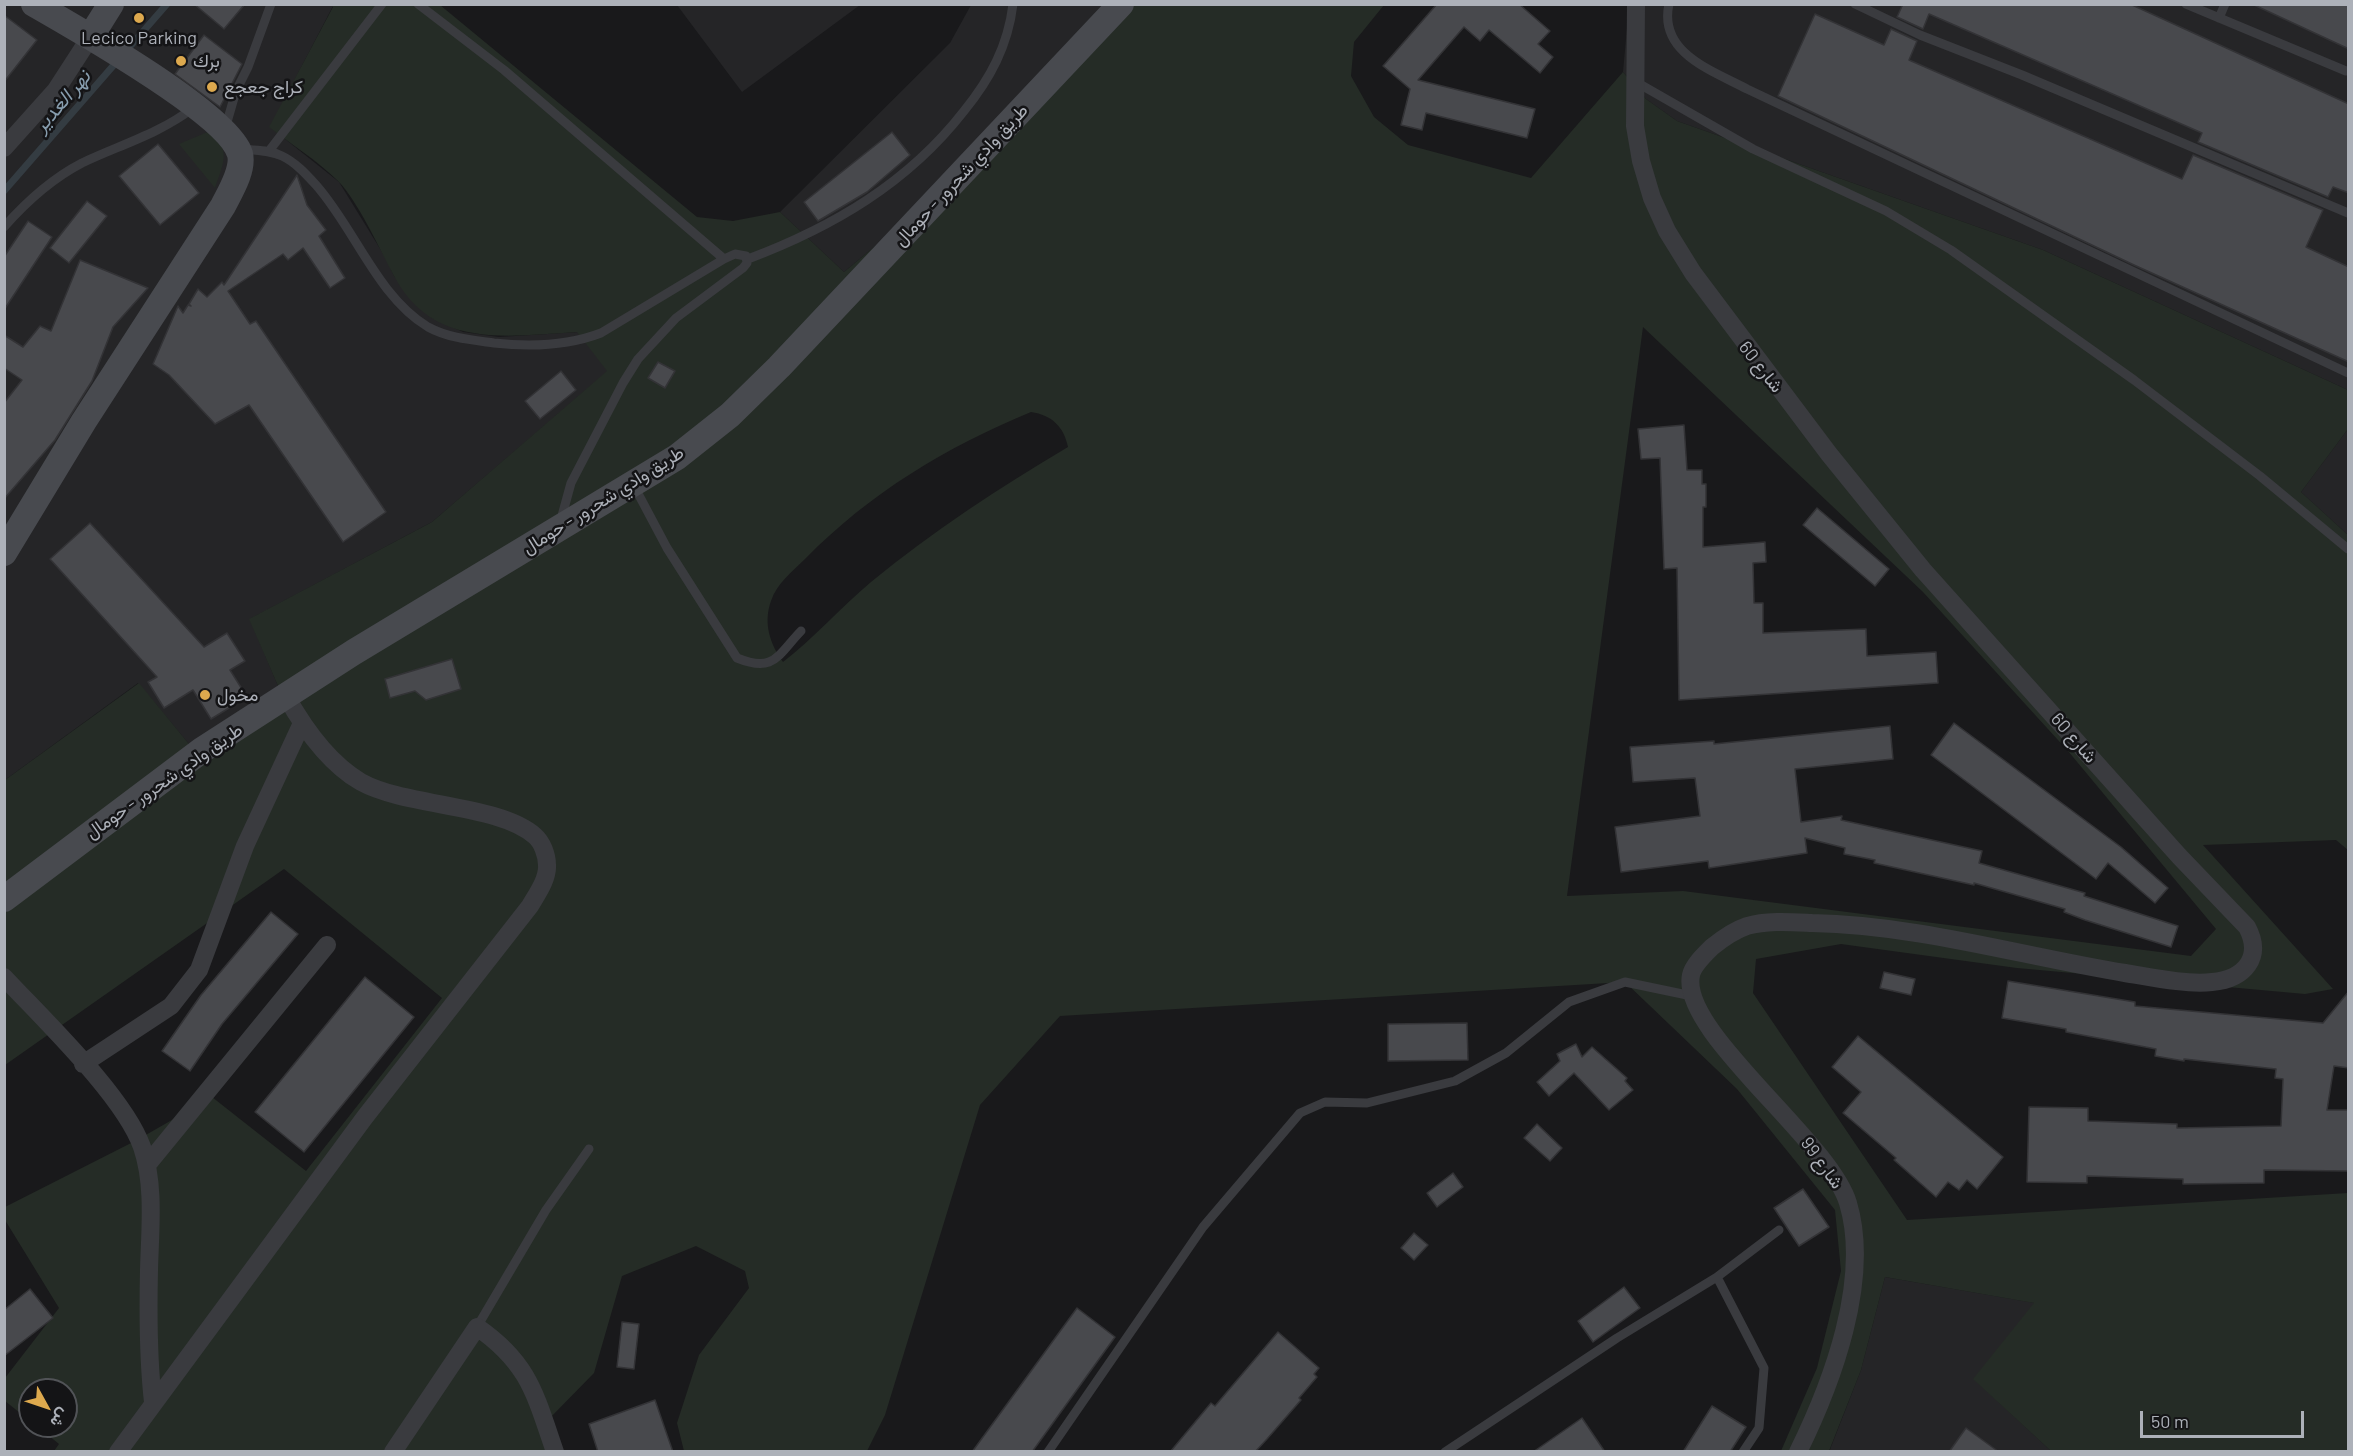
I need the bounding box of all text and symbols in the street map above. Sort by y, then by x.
marker: Lecico Parking [132,11,146,25]
place label: Lecico Parking [81,27,197,49]
place label: برك [193,50,220,72]
marker: برك [174,54,188,68]
water label: نهر الغدير [29,65,95,137]
place label: كراج جعجع [224,76,303,98]
marker: كراج جعجع [205,80,219,94]
street label: طريق وادي شحرور - حومال [890,99,1032,251]
street label: شارع 60 [1734,337,1788,397]
street label: طريق وادي شحرور - حومال [518,441,688,559]
place label: مخول [217,684,258,706]
marker: مخول [198,688,212,702]
street label: شارع 60 [2046,709,2102,767]
street label: طريق وادي شحرور - حومال [81,719,247,843]
street label: شارع 99 [1796,1133,1848,1193]
north arrow [18,1378,78,1438]
scale bar [2143,1399,2306,1437]
text: ش [47,1405,74,1432]
text: 50 m [2151,1410,2189,1432]

